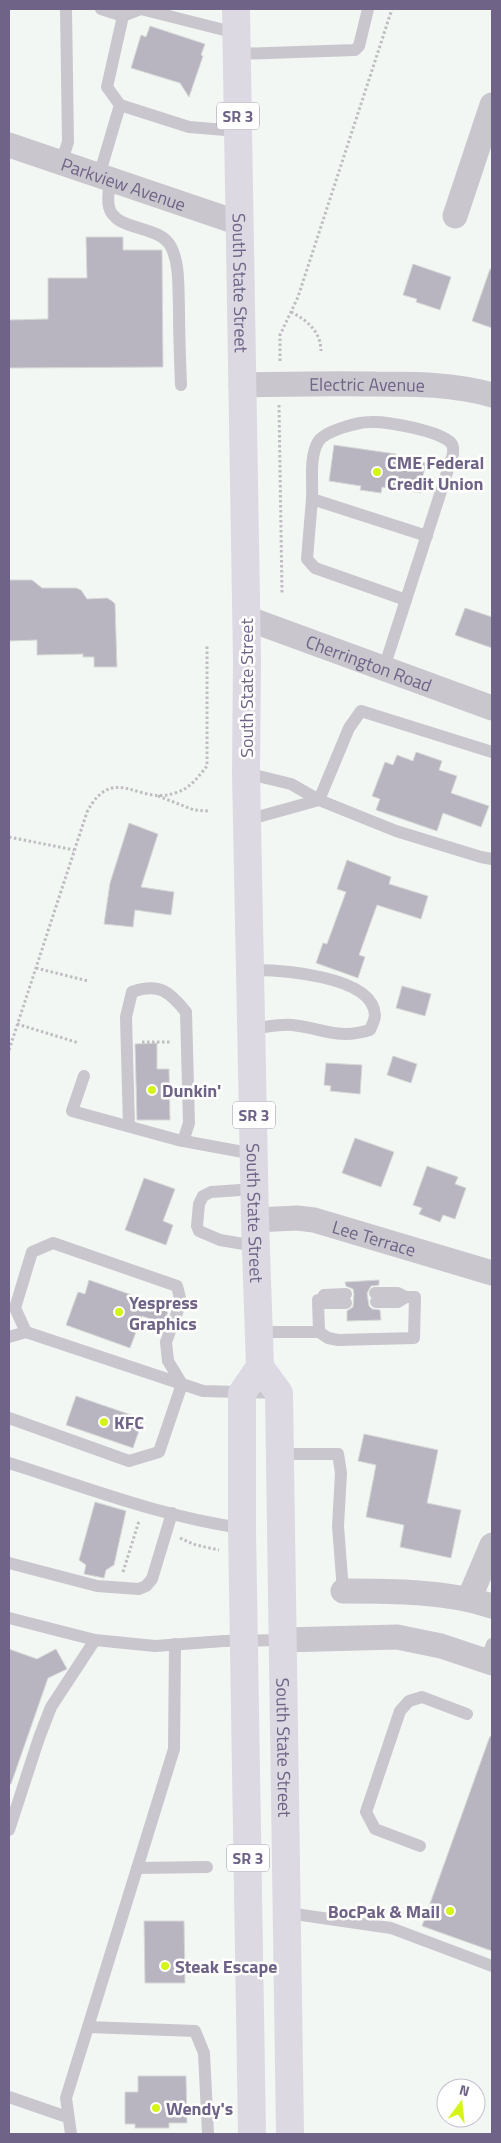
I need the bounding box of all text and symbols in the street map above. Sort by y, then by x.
road number: SR 3 [217,102,259,130]
street label: Parkview Avenue [58,150,190,218]
street label: South State Street [226,213,255,354]
street label: Electric Avenue [309,370,425,398]
place label: CME Federal Credit Union [387,449,484,497]
marker: CME Federal Credit Union [371,466,383,478]
street label: South State Street [233,618,260,758]
street label: Cherrington Road [302,628,436,698]
place label: Dunkin' [162,1077,221,1104]
marker: Dunkin' [146,1084,158,1096]
road number: SR 3 [233,1102,275,1128]
street label: South State Street [240,1143,271,1284]
street label: Lee Terrace [329,1213,419,1263]
place label: Yespress Graphics [129,1289,198,1337]
marker: Yespress Graphics [113,1306,125,1318]
place label: KFC [114,1409,144,1436]
marker: KFC [98,1416,110,1428]
street label: South State Street [270,1677,299,1818]
road number: SR 3 [227,1845,269,1872]
place label: BocPak & Mail [328,1898,440,1925]
marker: BocPak & Mail [444,1905,456,1917]
place label: Steak Escape [175,1953,278,1980]
marker: Steak Escape [159,1960,171,1972]
north arrow [436,2078,486,2128]
text: N [457,2079,472,2101]
place label: Wendy's [166,2095,233,2122]
marker: Wendy's [150,2102,162,2114]

